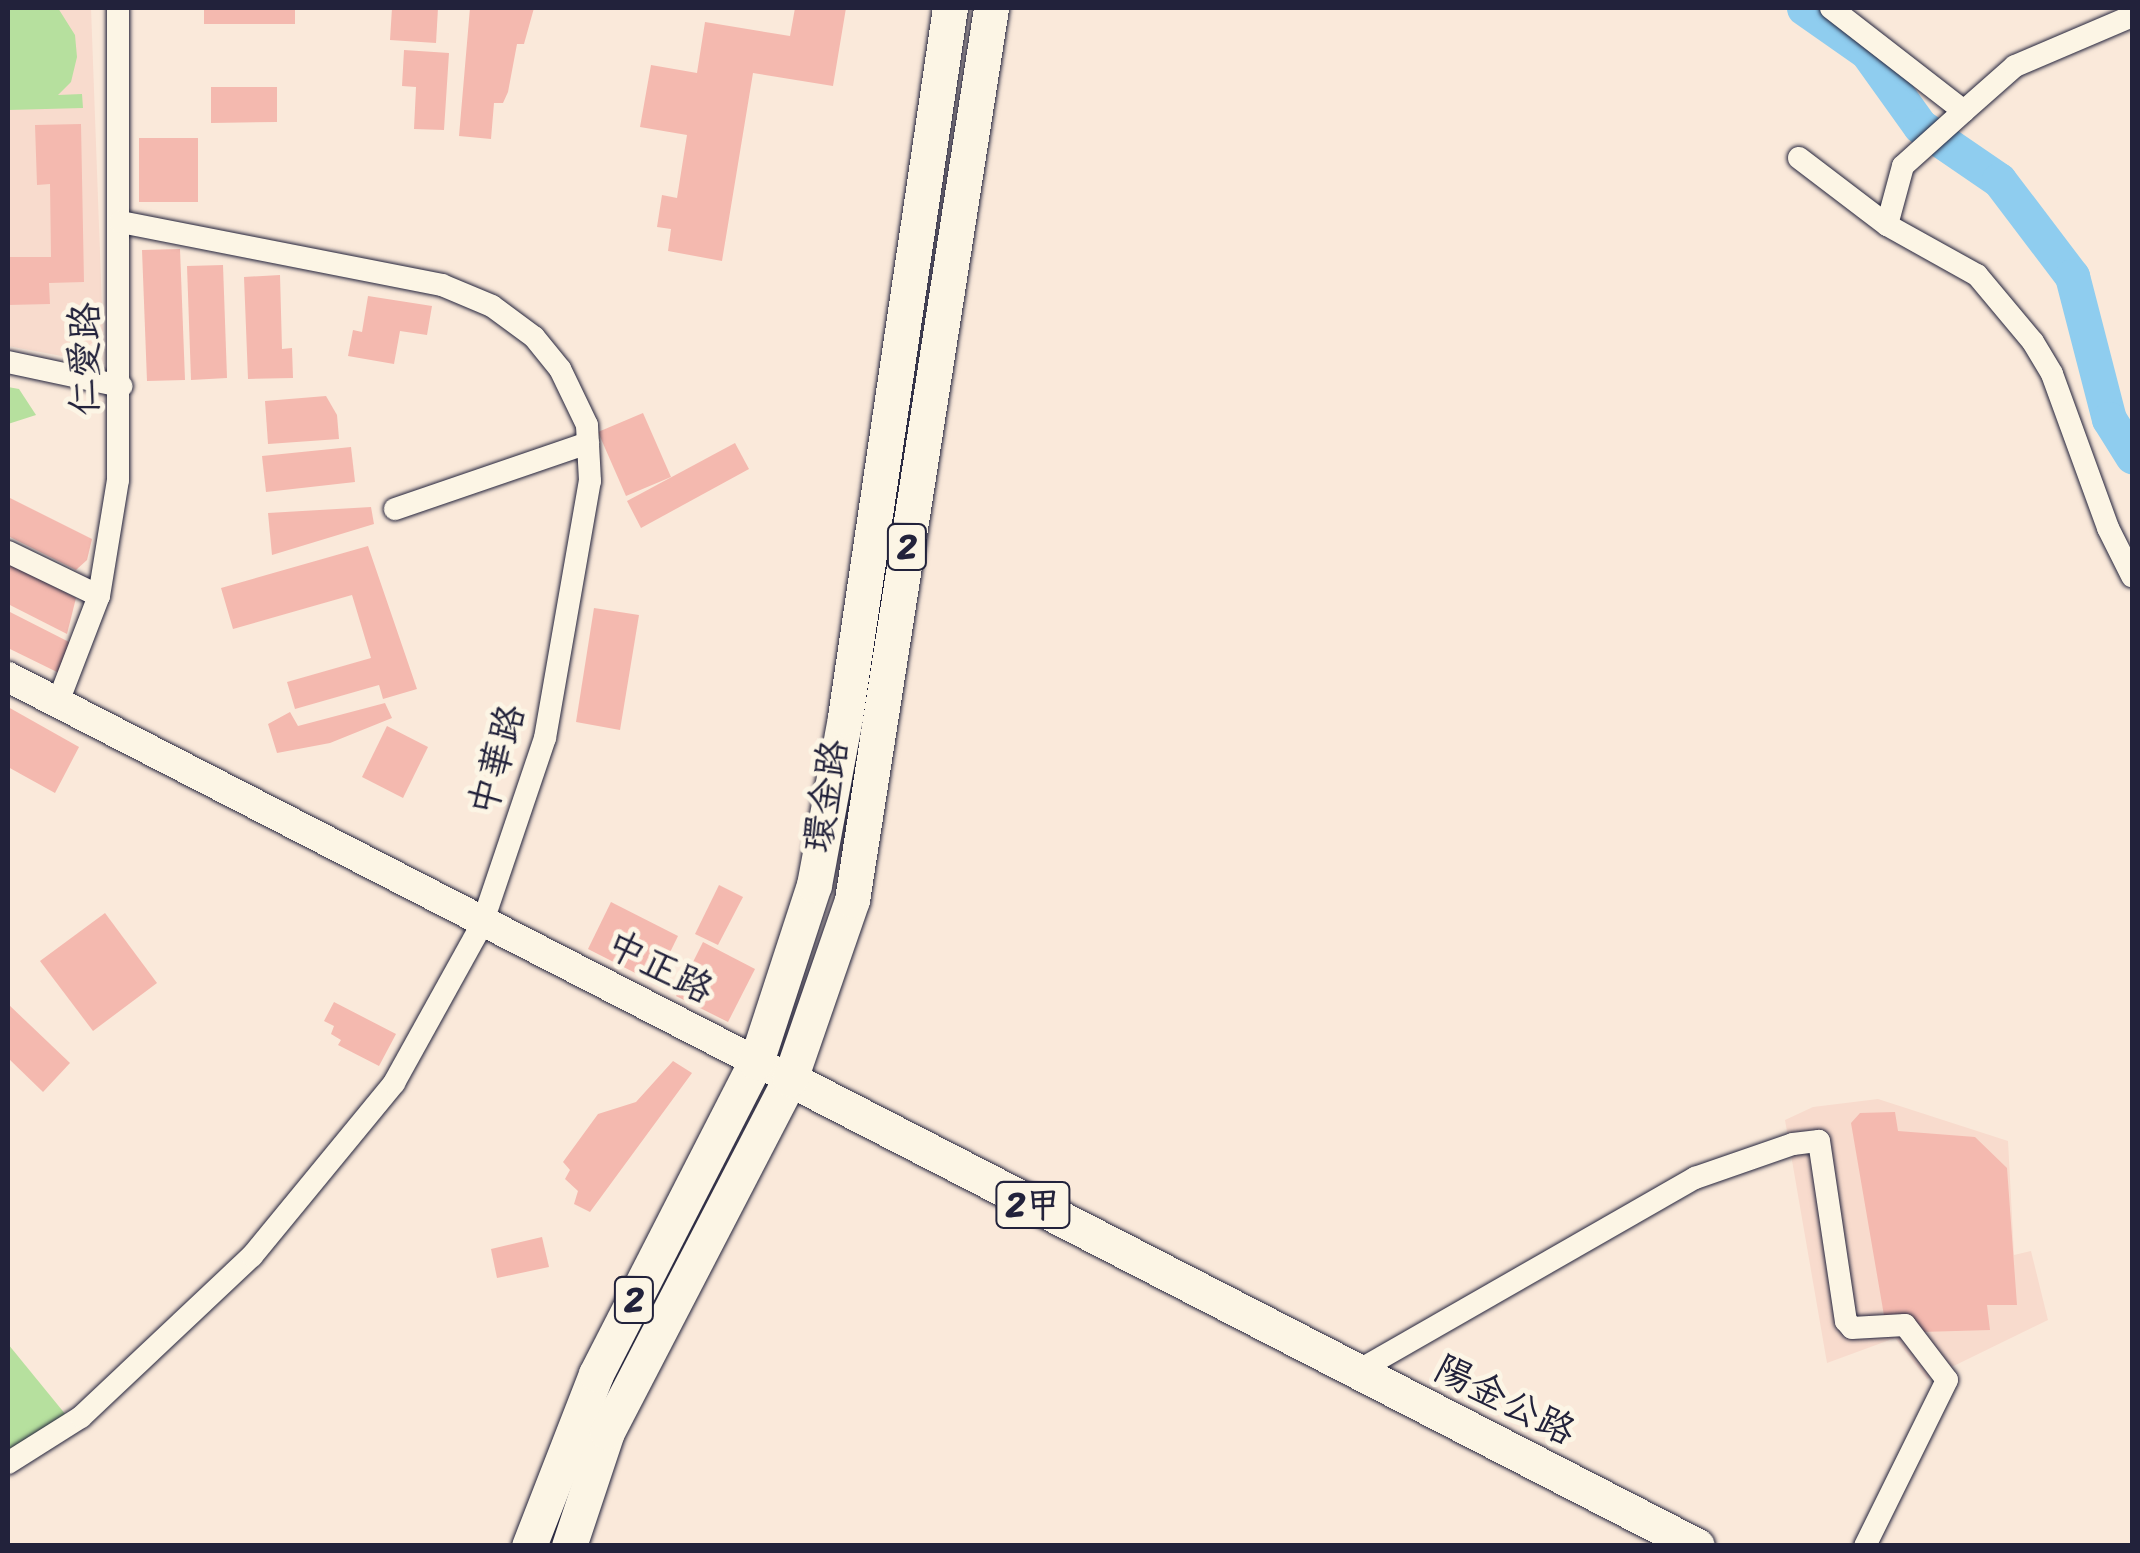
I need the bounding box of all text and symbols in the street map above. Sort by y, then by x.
street label: 仁愛路 [62,302,108,416]
road number: 2 [884,517,930,577]
street label: 中華路 [459,699,535,821]
street label: 環金路 [795,736,857,856]
street label: 中正路 [599,921,721,1013]
road number: 2甲 [993,1175,1073,1235]
road number: 2 [612,1270,656,1330]
street label: 陽金公路 [1427,1345,1583,1455]

